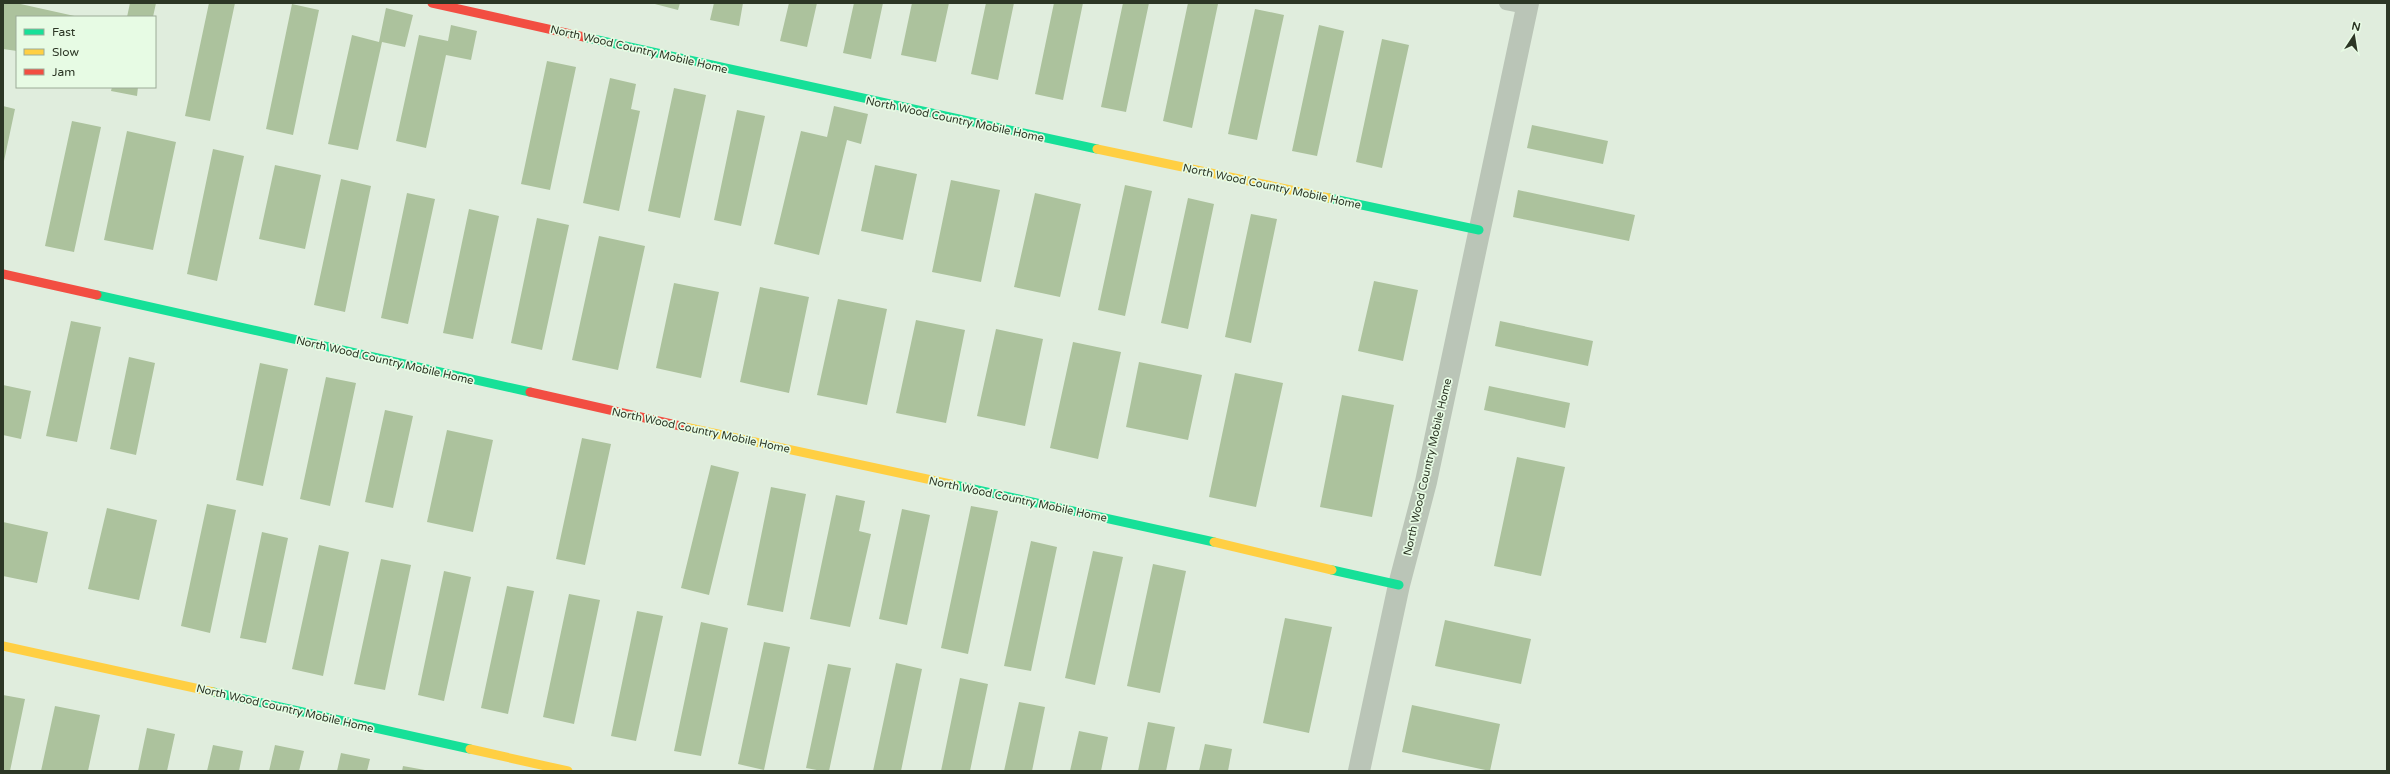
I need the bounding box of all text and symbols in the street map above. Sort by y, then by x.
legend [16,16,156,88]
north arrow [2334,16,2374,56]
text: N [2350,19,2362,34]
street label: North Wood Country Mobile Home [549,23,729,76]
text: Fast [52,25,76,39]
text: Slow [52,45,79,59]
text: Jam [52,65,75,79]
street label: North Wood Country Mobile Home [865,94,1045,145]
street label: North Wood Country Mobile Home [1182,161,1362,212]
street label: North Wood Country Mobile Home [295,334,475,387]
street label: North Wood Country Mobile Home [1401,377,1454,557]
street label: North Wood Country Mobile Home [611,405,791,456]
street label: North Wood Country Mobile Home [928,474,1108,525]
street label: North Wood Country Mobile Home [195,682,375,735]

